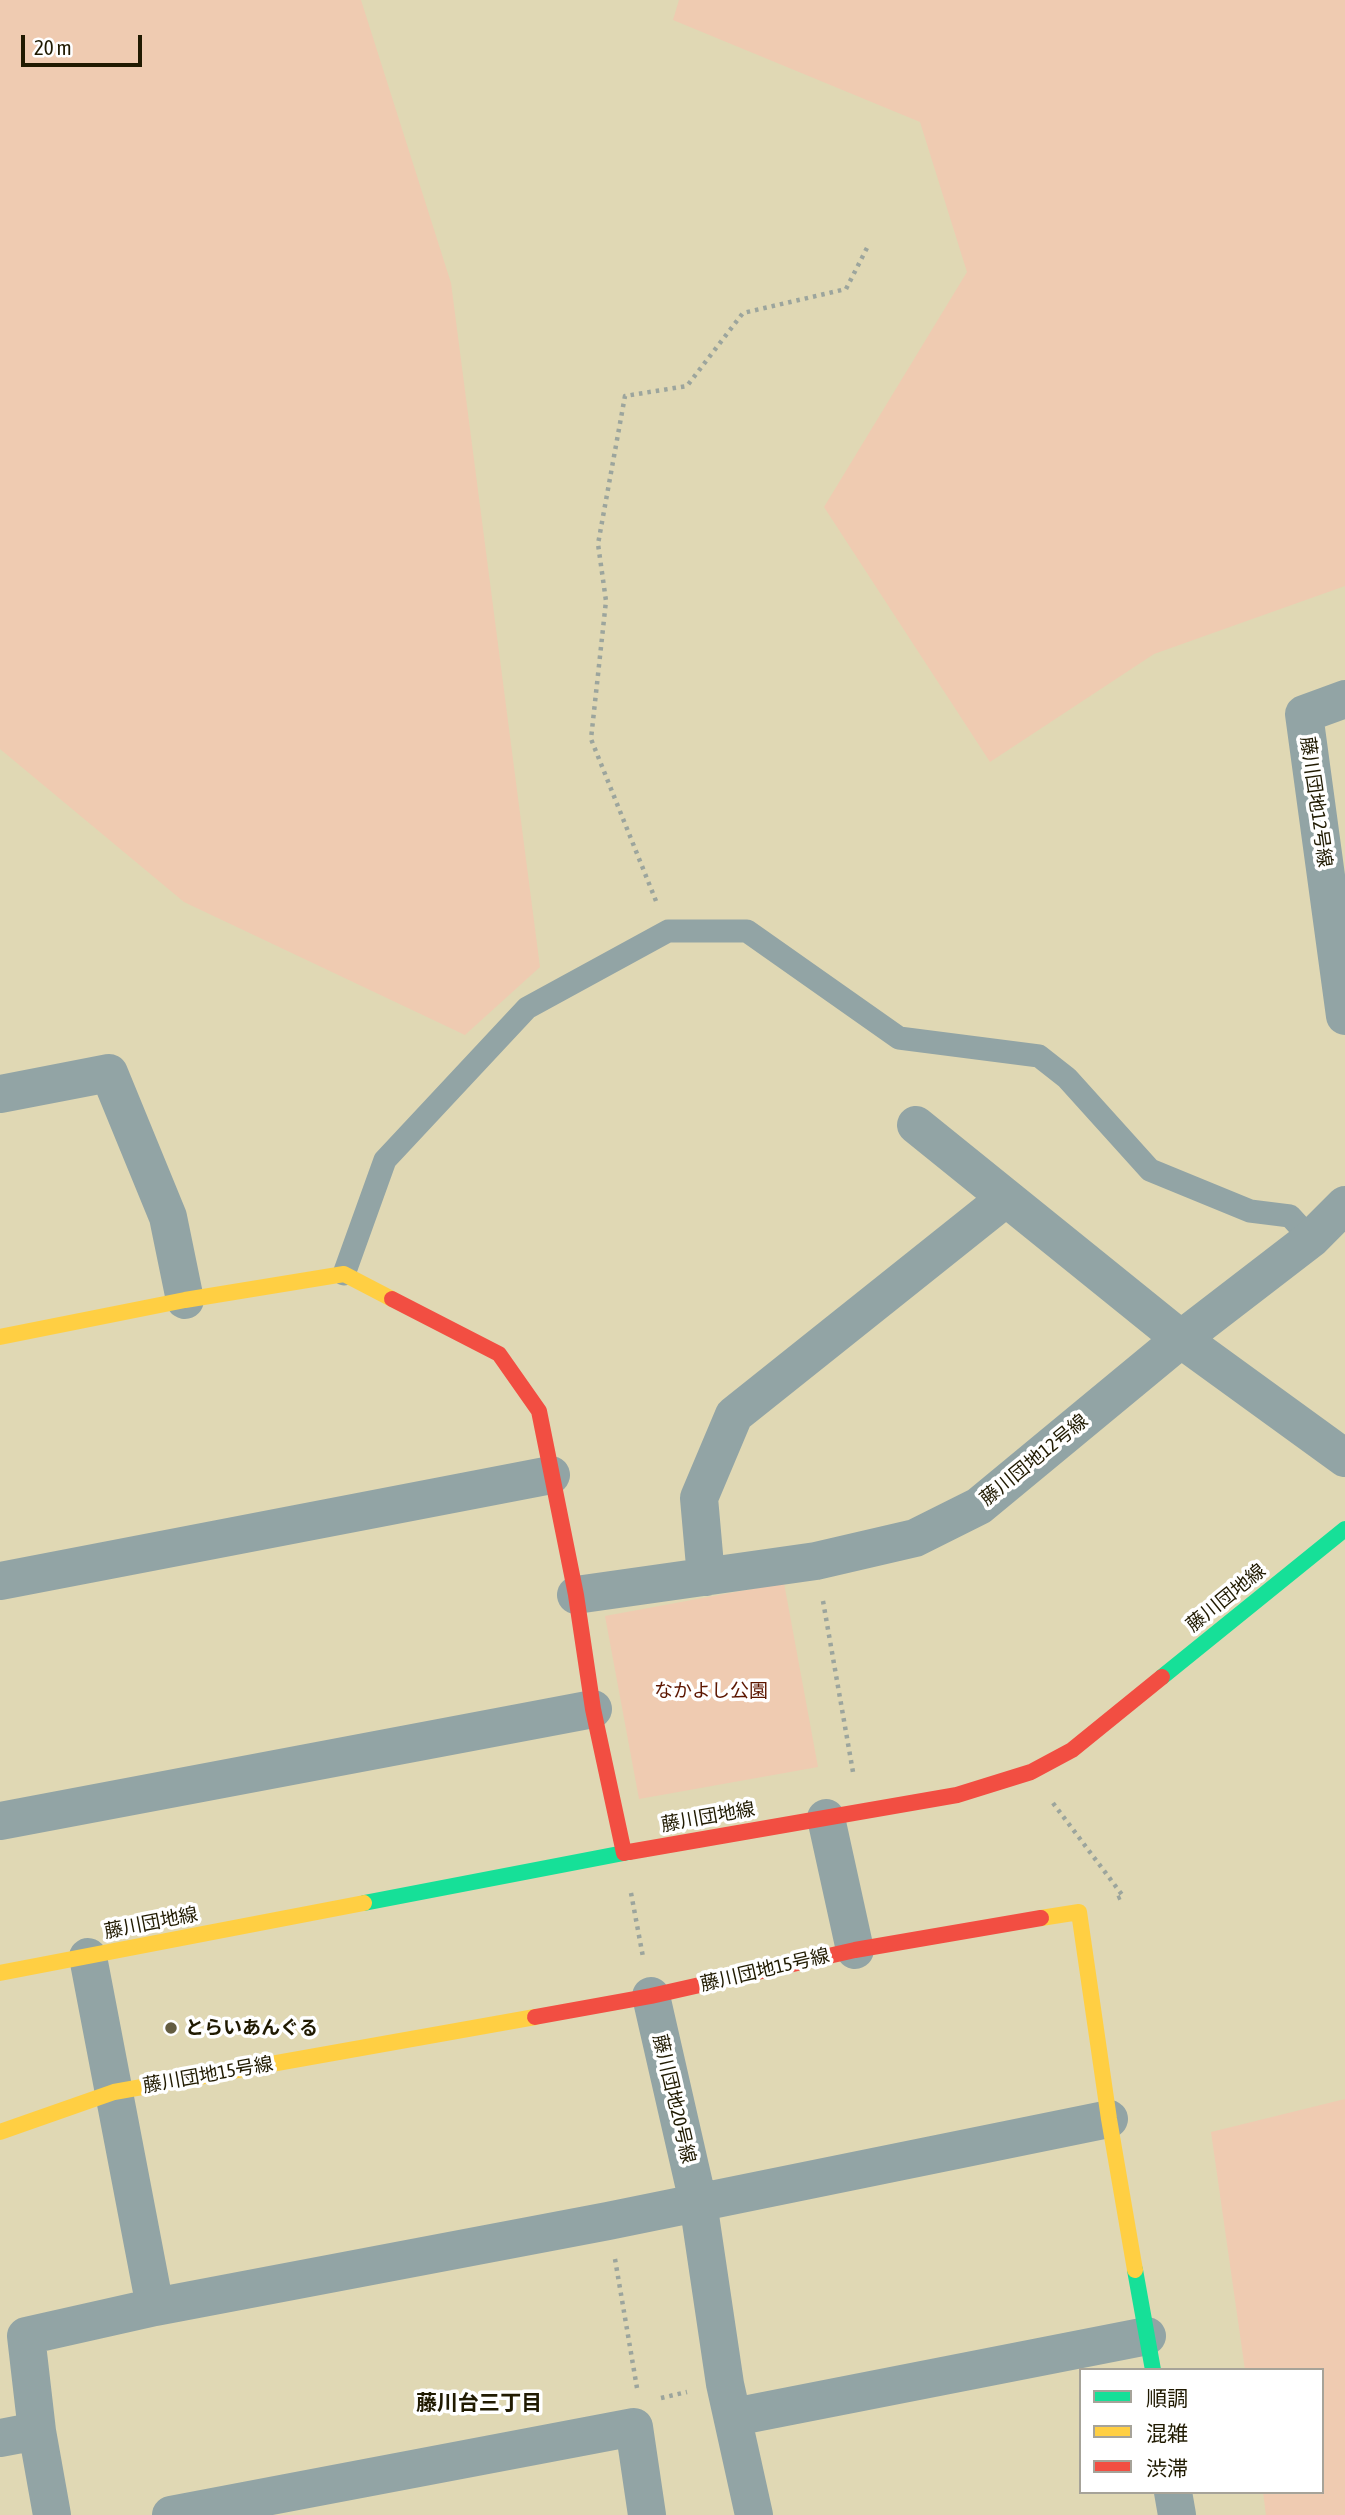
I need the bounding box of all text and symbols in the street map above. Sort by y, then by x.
scale bar [24,21,145,65]
text: 20 m [34,35,72,59]
street label: 藤川団地12号線 [1296,735,1336,869]
street label: 藤川団地12号線 [976,1410,1092,1510]
street label: 藤川団地線 [1182,1559,1270,1637]
park label: なかよし公園 [654,1680,768,1702]
street label: 藤川団地線 [659,1798,757,1836]
street label: 藤川団地線 [102,1903,200,1943]
street label: 藤川団地15号線 [698,1944,832,1996]
place label: とらいあんぐる [185,2017,318,2039]
marker: とらいあんぐる [163,2020,179,2036]
street label: 藤川団地20号線 [648,2032,700,2166]
street label: 藤川団地15号線 [141,2052,275,2098]
legend [1079,2368,1324,2494]
text: 順調 [1146,2386,1188,2410]
district label: 藤川台三丁目 [416,2390,542,2416]
text: 混雑 [1146,2421,1188,2445]
text: 渋滞 [1146,2456,1188,2480]

